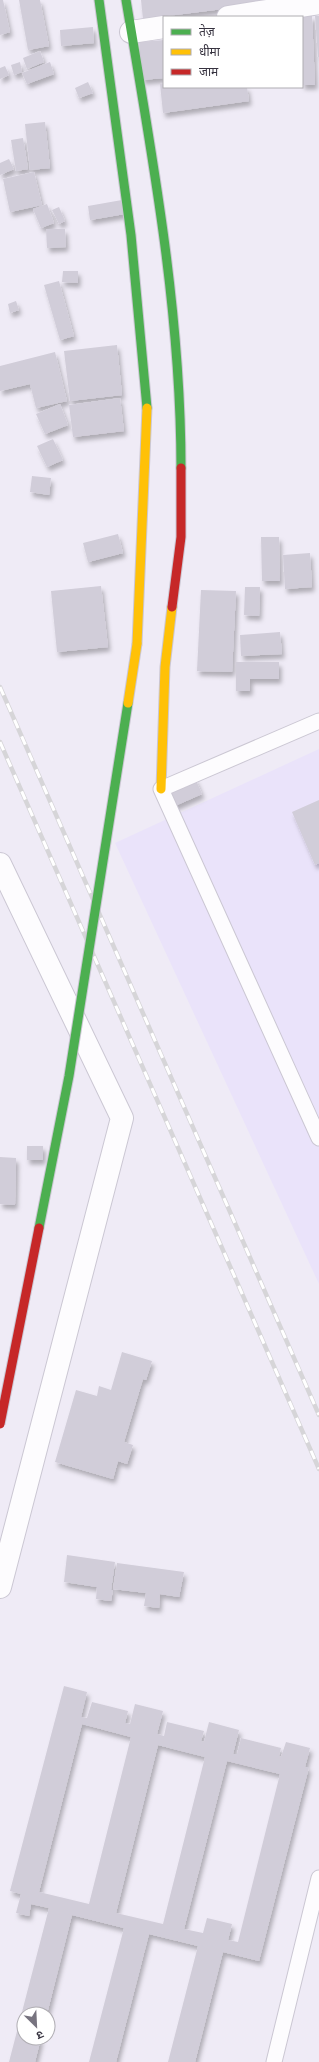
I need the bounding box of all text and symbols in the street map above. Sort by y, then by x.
legend [163,16,303,88]
text: तेज़ [199,24,216,38]
text: धीमा [199,44,221,58]
text: जाम [199,65,219,78]
north arrow [16,2006,56,2046]
text: उ [34,2028,45,2042]

